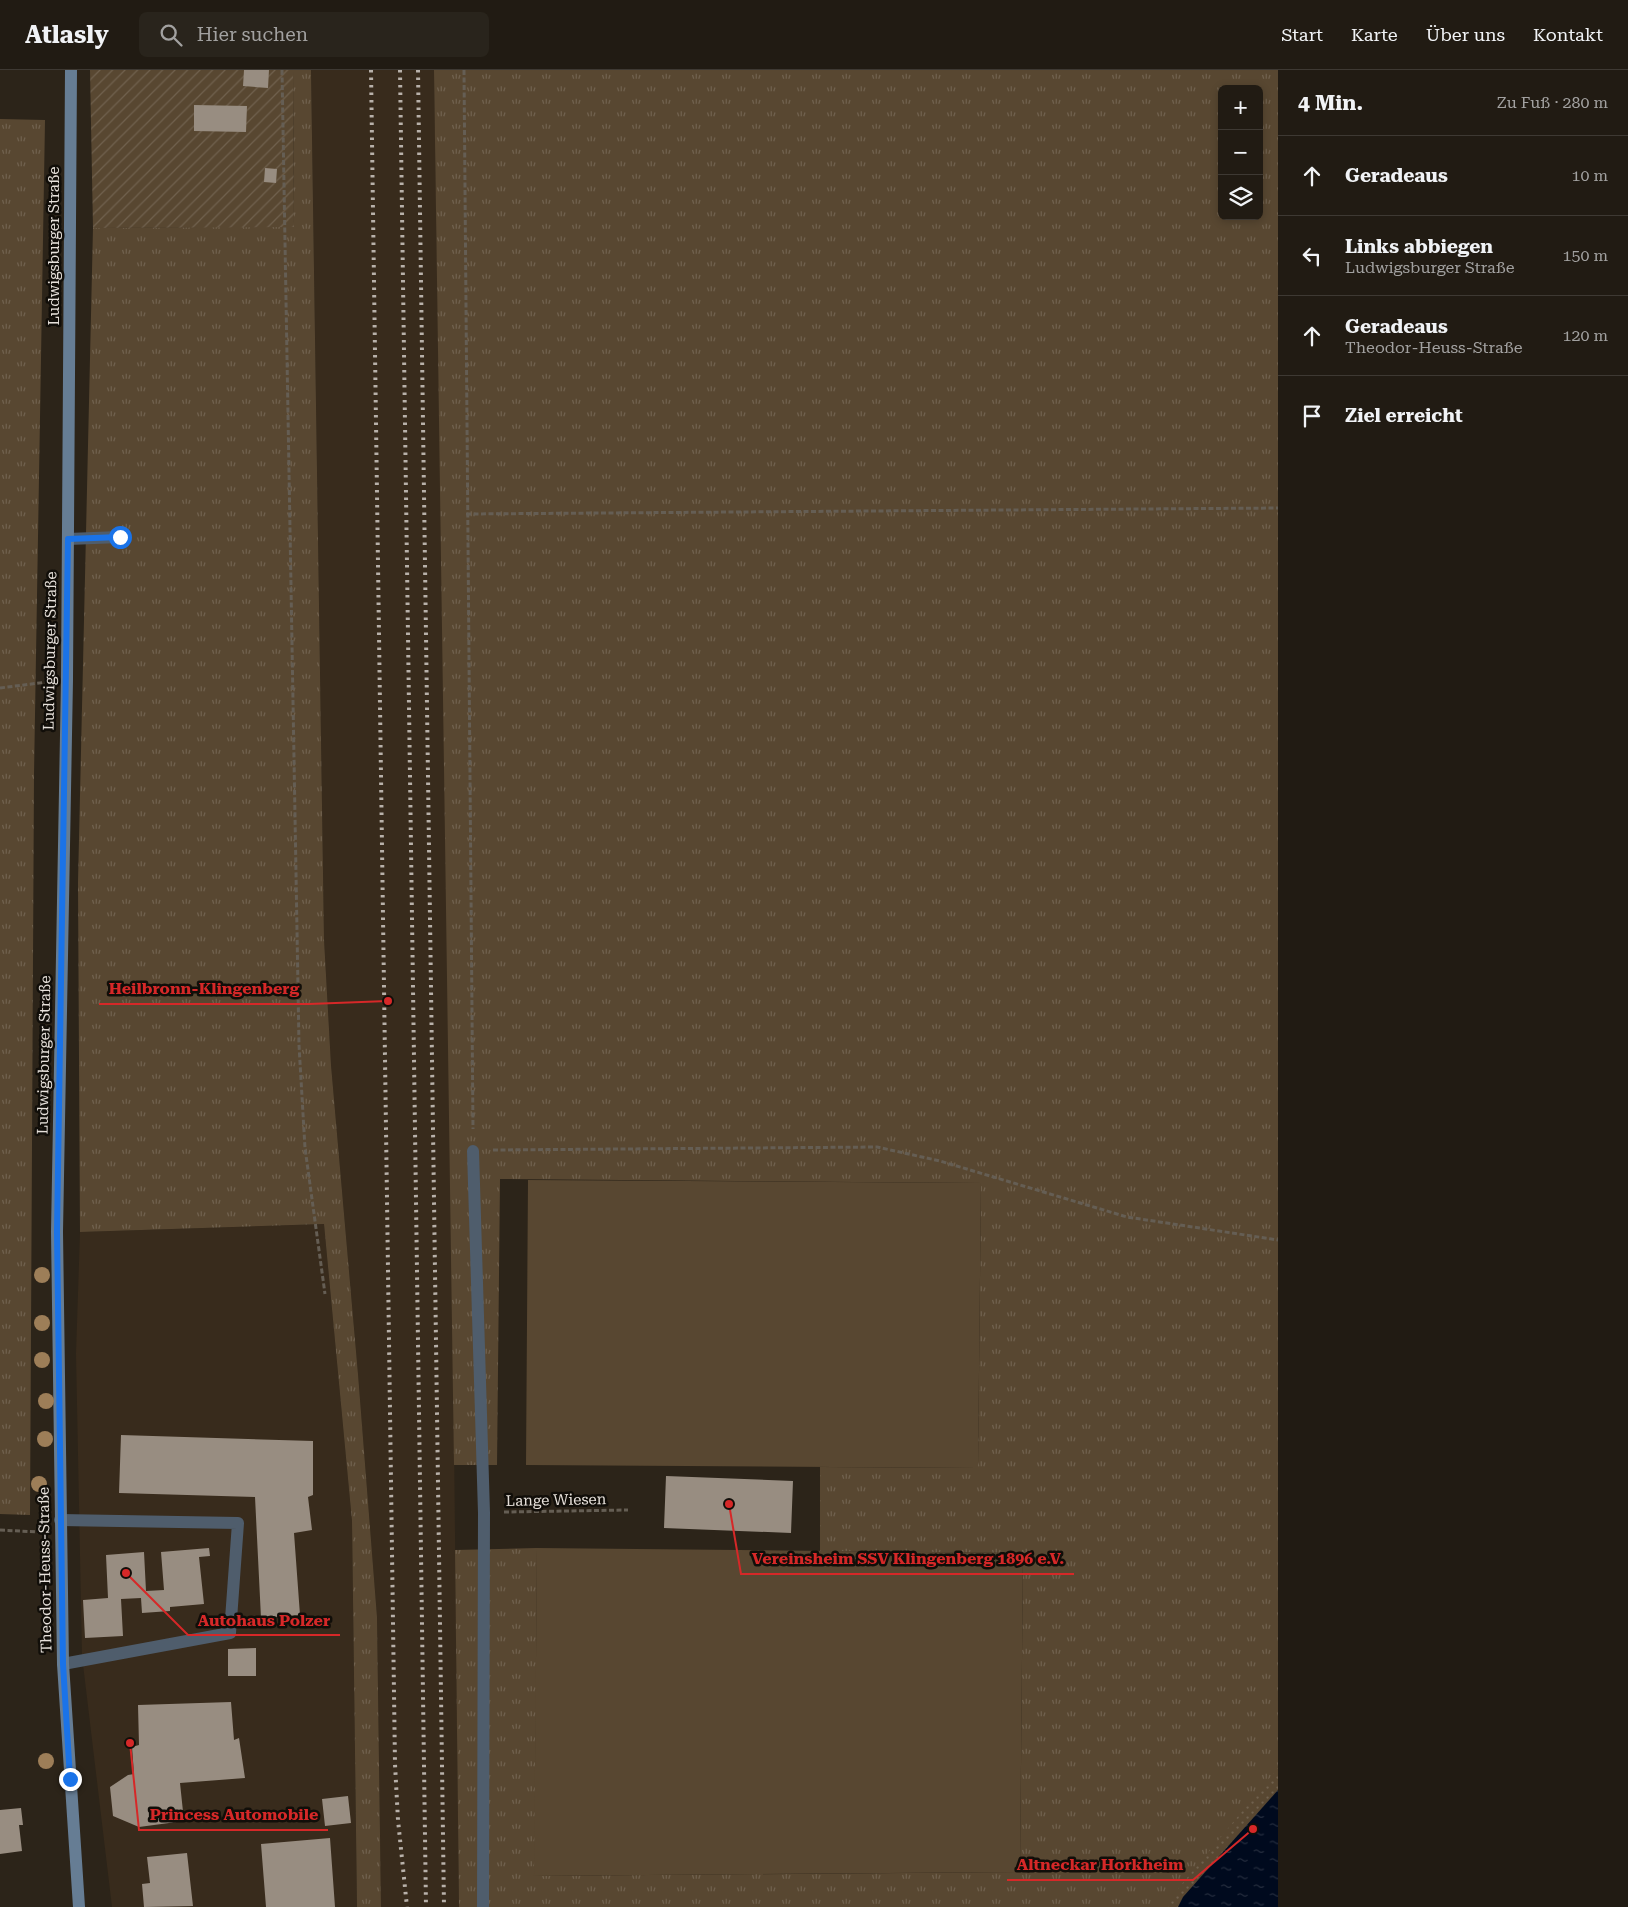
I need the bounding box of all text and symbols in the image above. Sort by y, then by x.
search box [139,12,489,57]
text: Atlasly [25,21,109,49]
icon: search [157,21,185,49]
text: Hier suchen [197,23,308,46]
text: Start [1281,24,1323,45]
text: Karte [1351,24,1398,45]
text: Über uns [1426,24,1505,45]
text: Kontakt [1533,24,1603,45]
map controls [1218,85,1263,220]
button: + [1218,85,1263,130]
text: 4 Min. [1298,91,1363,115]
text: Zu Fuß · 280 m [1497,93,1608,112]
button: − [1218,130,1263,175]
icon: ahead [1298,162,1326,190]
text: Geradeaus [1345,164,1448,187]
text: 10 m [1571,166,1608,185]
street label: Ludwigsburger Straße [45,167,63,325]
button: layers [1218,175,1263,220]
text: Links abbiegen [1345,235,1493,258]
icon: left [1298,242,1326,270]
text: 150 m [1562,246,1608,265]
text: Ludwigsburger Straße [1345,258,1515,277]
text: Geradeaus [1345,315,1448,338]
icon: ahead [1298,322,1326,350]
text: 120 m [1562,326,1608,345]
text: Theodor-Heuss-Straße [1345,338,1522,357]
icon: arrive [1298,402,1326,430]
text: Ziel erreicht [1345,404,1463,427]
route start [109,526,132,549]
street label: Ludwigsburger Straße [40,571,60,731]
callout: Heilbronn-Klingenberg [99,973,309,1004]
street label: Ludwigsburger Straße [34,975,54,1135]
text: Heilbronn-Klingenberg [109,979,299,998]
street label: Theodor-Heuss-Straße [35,1487,55,1653]
street label: Lange Wiesen [506,1490,607,1510]
callout: Vereinsheim SSV Klingenberg 1896 e.V. [741,1543,1074,1574]
text: Vereinsheim SSV Klingenberg 1896 e.V. [752,1549,1064,1568]
callout: Autohaus Polzer [188,1604,340,1635]
text: Autohaus Polzer [198,1611,330,1630]
route end [59,1768,82,1791]
callout: Princess Automobile [139,1799,328,1830]
text: Princess Automobile [150,1805,318,1824]
callout: Altneckar Horkheim [1007,1849,1193,1880]
text: Altneckar Horkheim [1017,1855,1184,1874]

